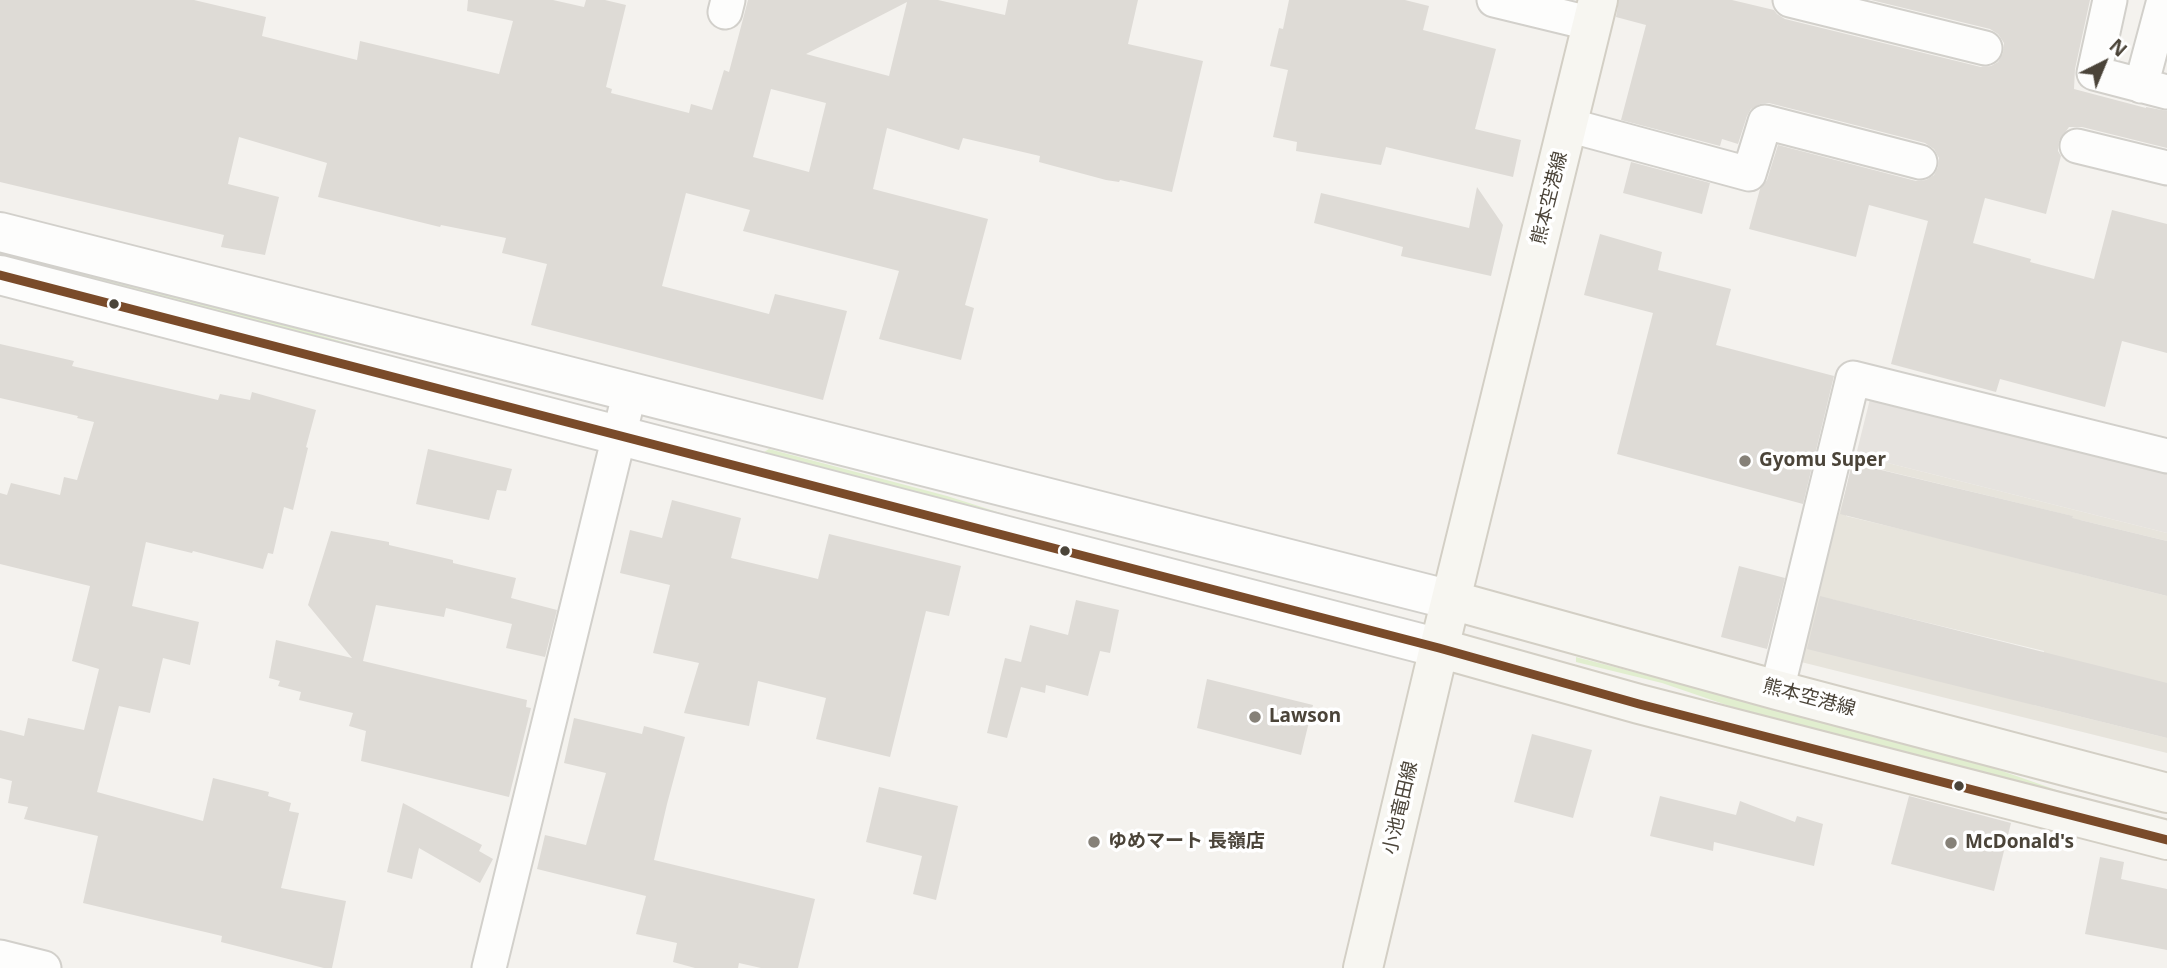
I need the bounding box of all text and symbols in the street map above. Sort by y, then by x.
north arrow [2069,28,2139,98]
text: N [2104,33,2133,62]
street label: 熊本空港線 [1527,149,1573,247]
unlabelled marker [107,297,121,311]
place label: Gyomu Super [1759,450,1886,472]
marker: Gyomu Super [1737,453,1753,469]
unlabelled marker [1058,544,1072,558]
street label: 熊本空港線 [1760,675,1858,721]
place label: Lawson [1269,706,1341,728]
marker: Lawson [1247,709,1263,725]
street label: 小池竜田線 [1379,759,1423,857]
unlabelled marker [1952,779,1966,793]
place label: ゆめマート 長嶺店 [1108,831,1265,853]
place label: McDonald's [1965,832,2074,854]
marker: ゆめマート 長嶺店 [1086,834,1102,850]
marker: McDonald's [1943,835,1959,851]

